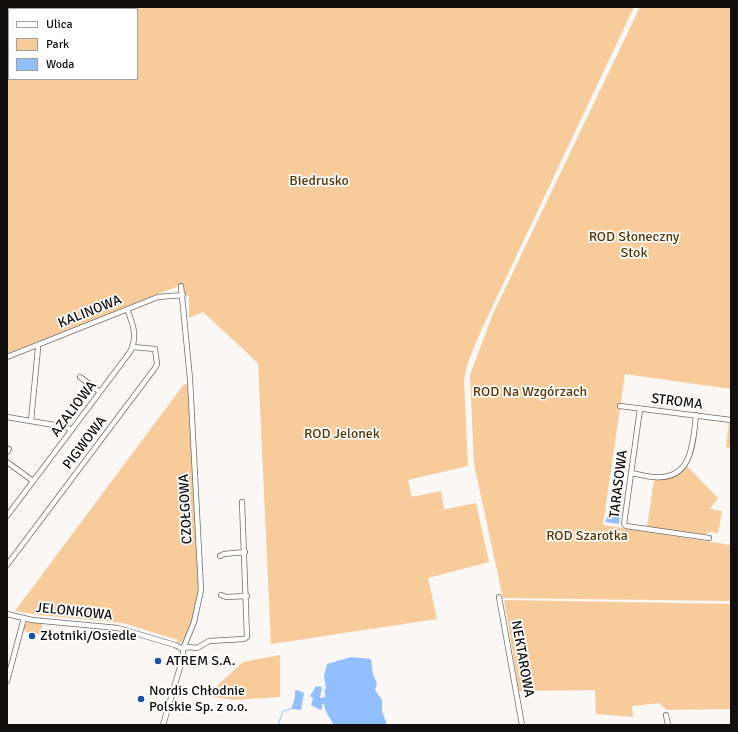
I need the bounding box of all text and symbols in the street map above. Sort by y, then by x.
legend [8,8,138,80]
text: Ulica [46,17,73,32]
text: Park [46,37,69,52]
text: Woda [46,57,74,72]
park label: Biedrusko [289,173,349,189]
park label: ROD Słoneczny Stok [589,229,679,262]
street label: KALINOWA [56,292,124,332]
street label: AZALIOWA [48,378,100,440]
park label: ROD Na Wzgórzach [473,384,587,400]
street label: STROMA [650,391,704,413]
street label: PIGWOWA [60,413,110,473]
park label: ROD Jelonek [304,426,380,442]
street label: TARASOWA [606,449,632,519]
street label: CZOŁGOWA [176,473,196,545]
park label: ROD Szarotka [546,528,628,544]
street label: JELONKOWA [35,600,113,624]
street label: NEKTAROWA [507,619,537,699]
place label: Złotniki/Osiedle [40,628,137,644]
marker: Złotniki/Osiedle [27,631,37,641]
place label: ATREM S.A. [166,653,236,669]
marker: ATREM S.A. [153,656,163,666]
place label: Nordis Chłodnie Polskie Sp. z o.o. [149,683,248,716]
marker: Nordis Chłodnie Polskie Sp. z o.o. [136,694,146,704]

